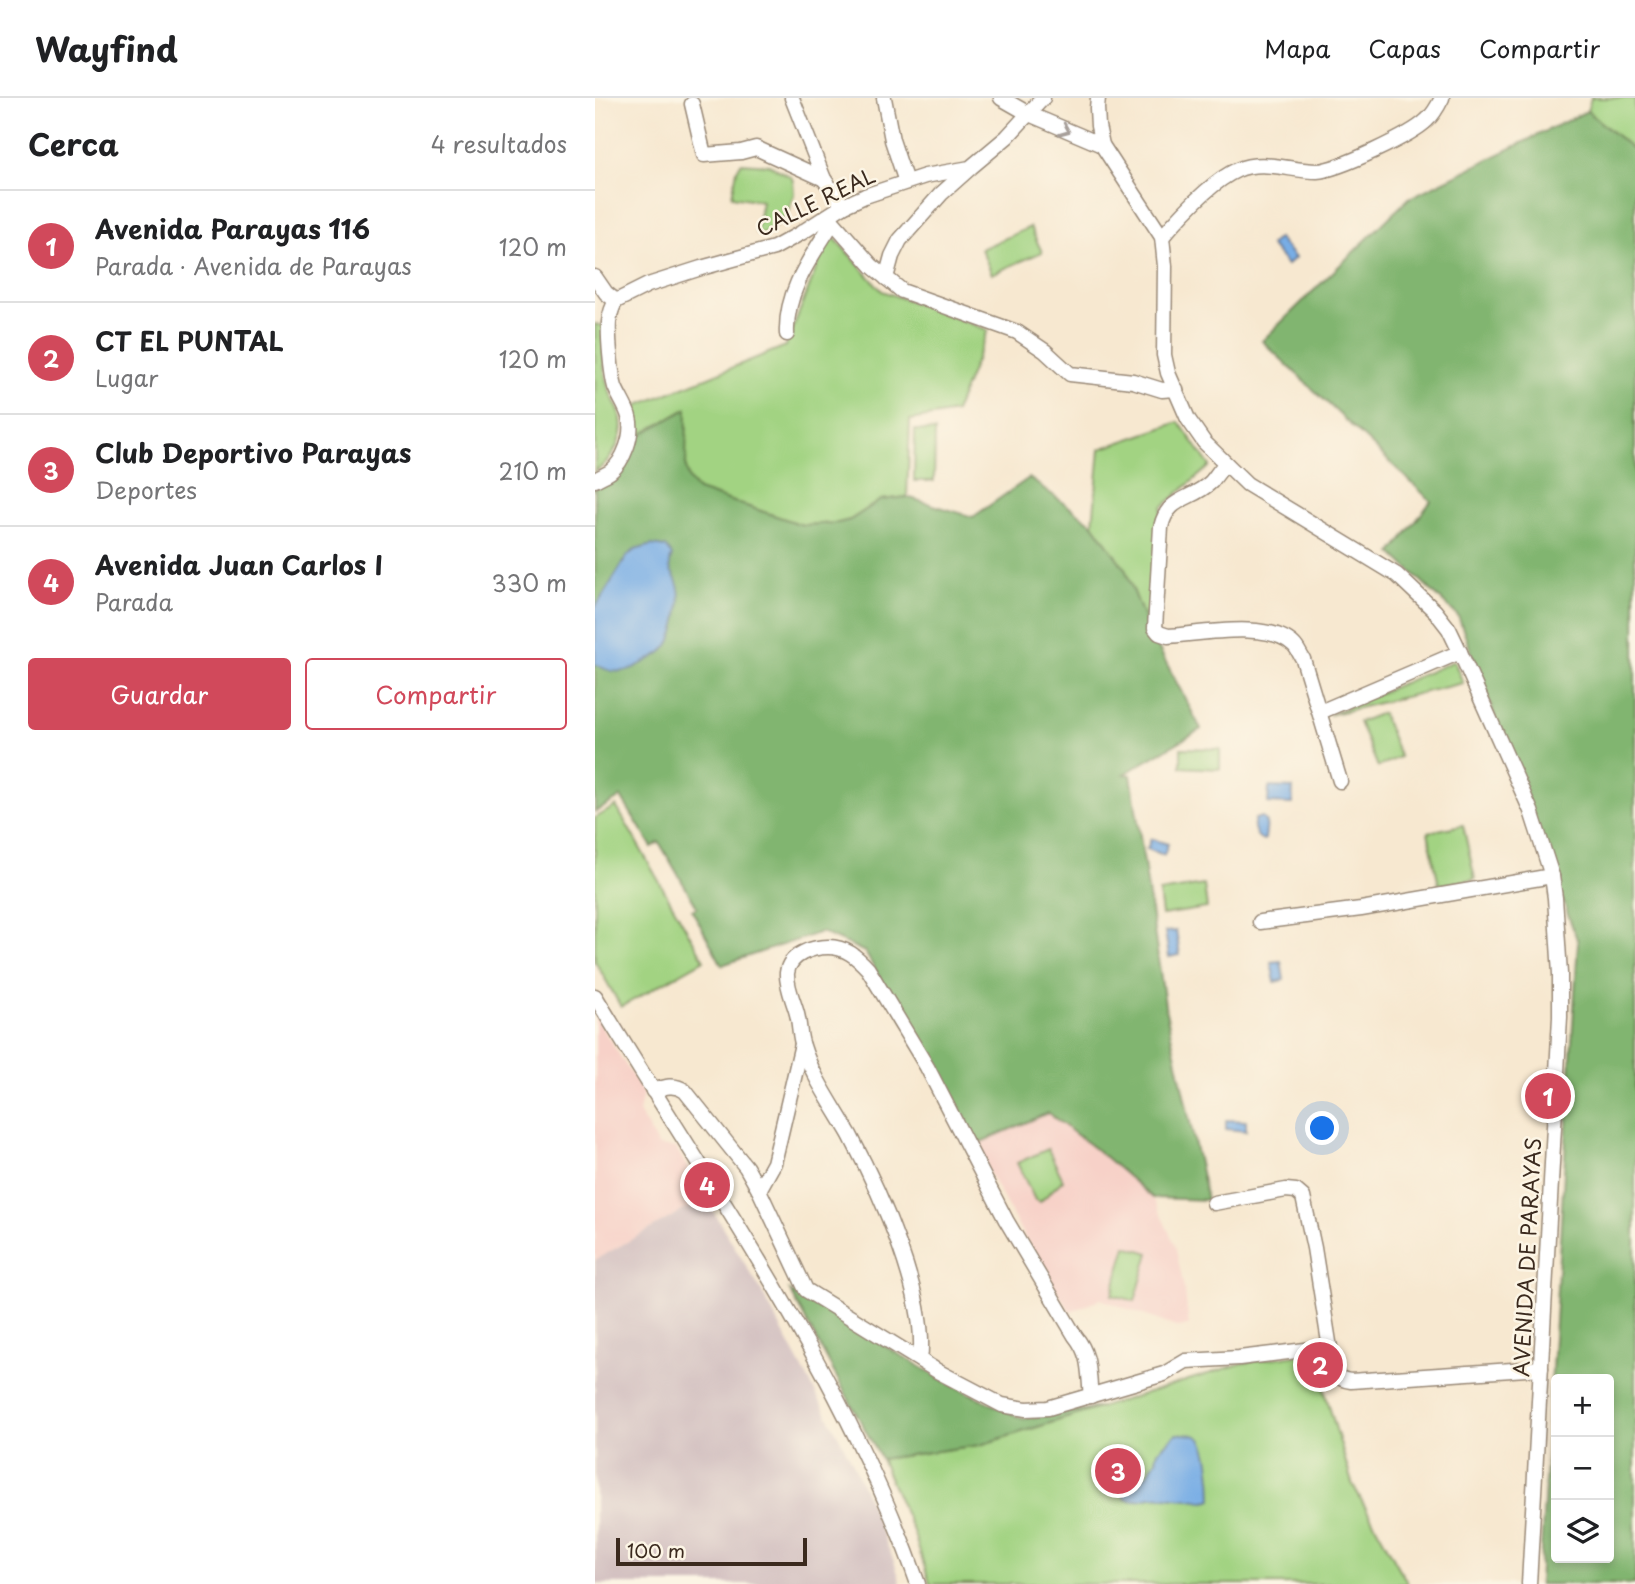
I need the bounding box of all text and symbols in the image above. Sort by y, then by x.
text: Wayfind [35,23,178,73]
text: Mapa [1264,30,1330,66]
text: Capas [1368,30,1441,66]
text: Compartir [1479,30,1600,66]
text: Cerca [28,121,119,166]
one-way arrow [1058,122,1071,136]
text: 4 resultados [431,126,567,161]
street label: CALLE REAL [750,158,880,244]
text: Avenida Parayas 116 [95,209,370,248]
text: 1 [46,229,57,264]
text: 120 m [499,229,567,264]
text: Parada · Avenida de Parayas [95,248,412,283]
text: CT EL PUNTAL [95,321,284,360]
text: 2 [43,341,59,376]
text: 120 m [499,341,567,376]
text: Lugar [95,360,158,395]
text: Club Deportivo Parayas [95,433,412,472]
text: 3 [43,453,59,488]
text: 210 m [499,453,567,488]
text: Deportes [95,472,197,507]
text: Avenida Juan Carlos I [95,545,383,584]
text: 4 [43,565,59,600]
text: 330 m [491,565,567,600]
text: Parada [95,584,173,619]
button: Guardar [28,658,291,730]
button: Compartir [305,658,567,730]
pin: 1 [1525,1070,1571,1122]
your location [1305,1111,1339,1145]
street label: AVENIDA DE PARAYAS [1504,1136,1548,1378]
pin: 4 [684,1159,730,1211]
pin: 2 [1297,1339,1343,1391]
map controls [1551,1374,1614,1563]
button: + [1551,1374,1614,1437]
button: − [1551,1437,1614,1500]
pin: 3 [1095,1445,1141,1497]
button: layers [1551,1500,1614,1563]
scale bar [616,1535,807,1567]
text: 100 m [627,1536,685,1564]

